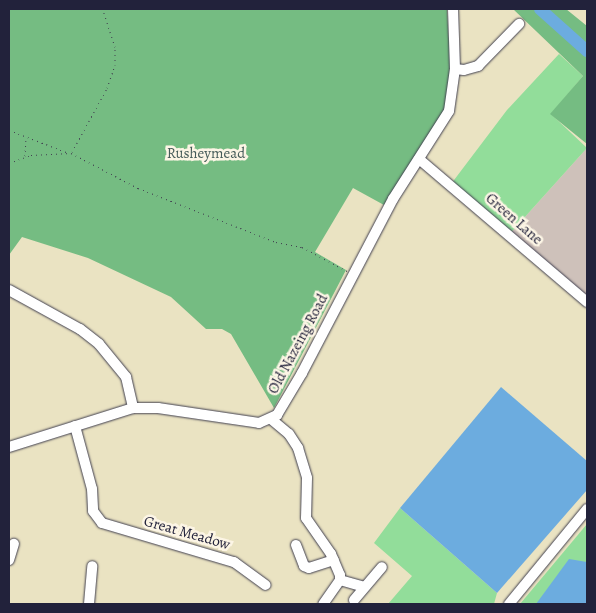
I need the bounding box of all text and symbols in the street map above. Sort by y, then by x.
park label: Rusheymead [167,145,245,163]
street label: Green Lane [482,189,546,249]
street label: Old Nazeing Road [264,291,332,397]
street label: Great Meadow [142,512,232,554]

